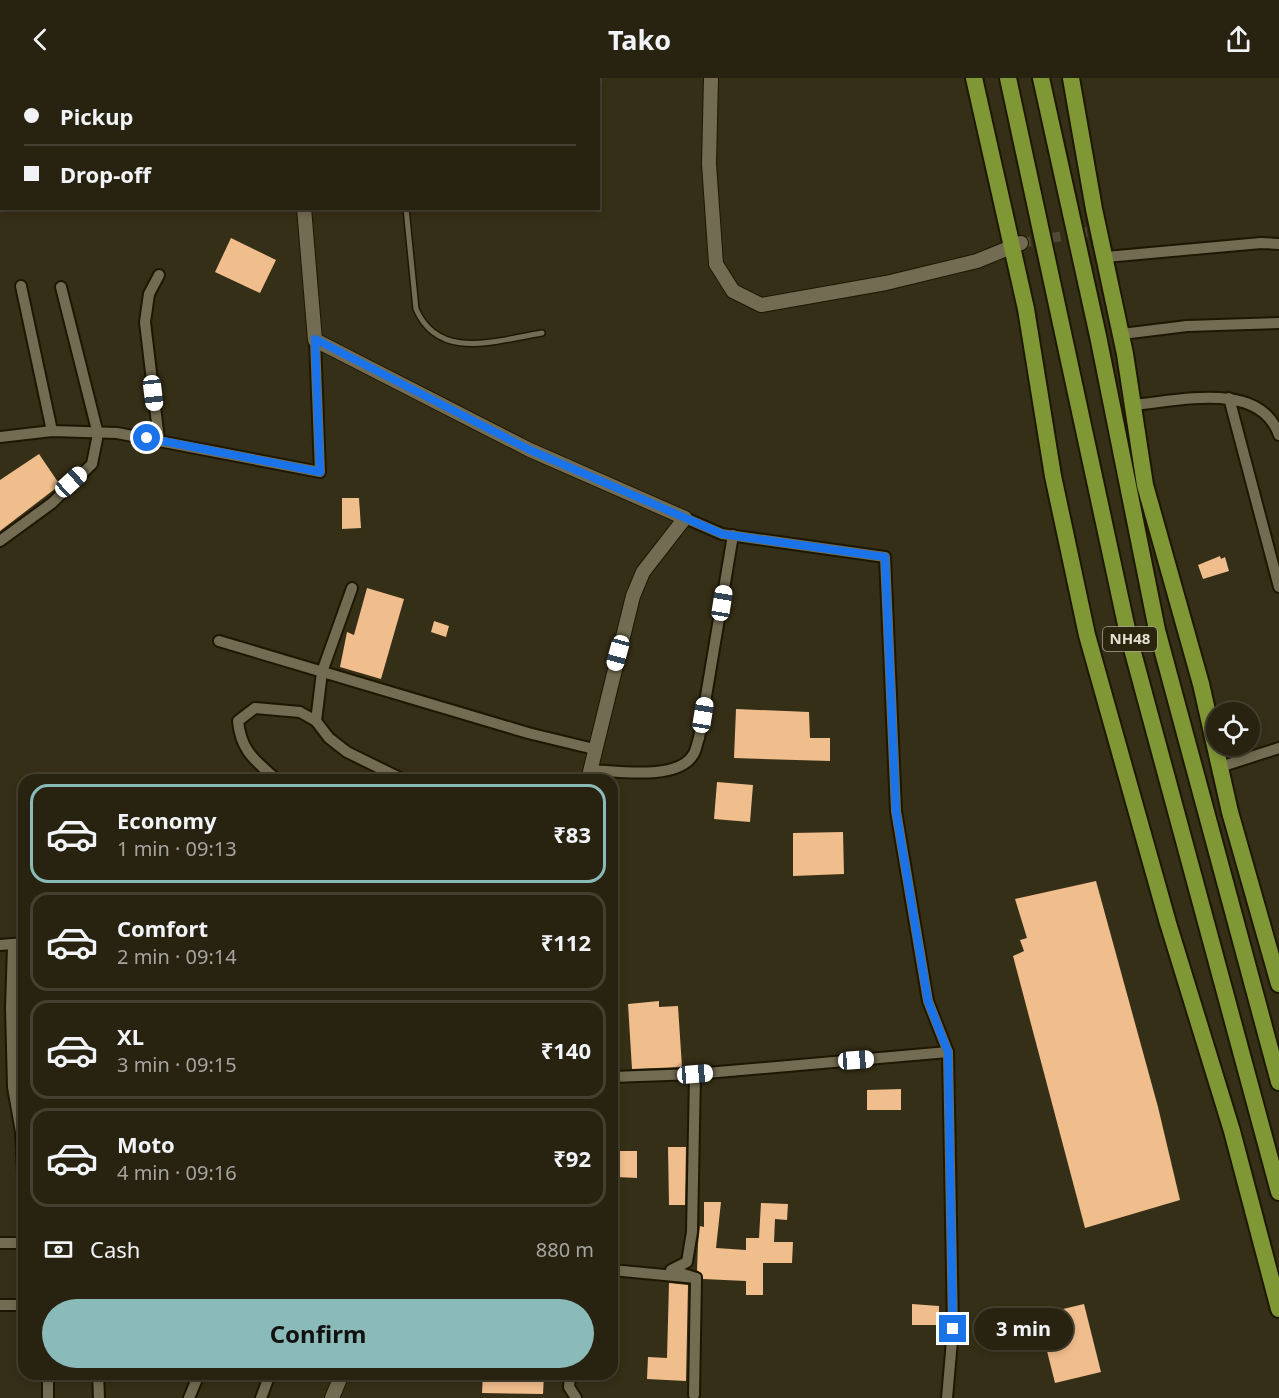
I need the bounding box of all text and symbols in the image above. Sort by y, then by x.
text: Tako [608,21,671,58]
icon: back [24,23,57,56]
icon: share [1222,23,1255,56]
text: Pickup [60,101,133,131]
text: Drop-off [60,159,151,189]
car [142,374,164,412]
route start [133,424,160,451]
car [52,463,90,501]
car [710,584,734,622]
road number: NH48 [1103,627,1157,651]
car [605,633,631,673]
car [691,696,715,734]
map controls [1206,702,1260,756]
button: locate [1206,702,1260,756]
text: Economy [117,805,216,835]
icon: car [45,807,99,861]
text: ₹83 [553,819,591,849]
text: 1 min · 09:13 [117,835,237,862]
text: Comfort [117,913,208,943]
icon: car [45,915,99,969]
text: ₹112 [541,927,591,957]
text: 2 min · 09:14 [117,943,237,970]
text: XL [117,1021,144,1051]
icon: car [45,1023,99,1077]
text: ₹140 [541,1035,591,1065]
car [837,1050,875,1070]
text: 3 min · 09:15 [117,1051,237,1078]
car [676,1063,714,1085]
text: Moto [117,1129,175,1159]
icon: car [45,1131,99,1185]
text: ₹92 [553,1143,591,1173]
text: 4 min · 09:16 [117,1159,237,1186]
icon: cash [42,1233,75,1266]
text: Cash [90,1234,140,1264]
text: 880 m [536,1236,594,1263]
button: Confirm [42,1299,594,1368]
callout: 3 min [974,1308,1073,1350]
route end [939,1315,966,1342]
text: 3 min [996,1315,1051,1342]

